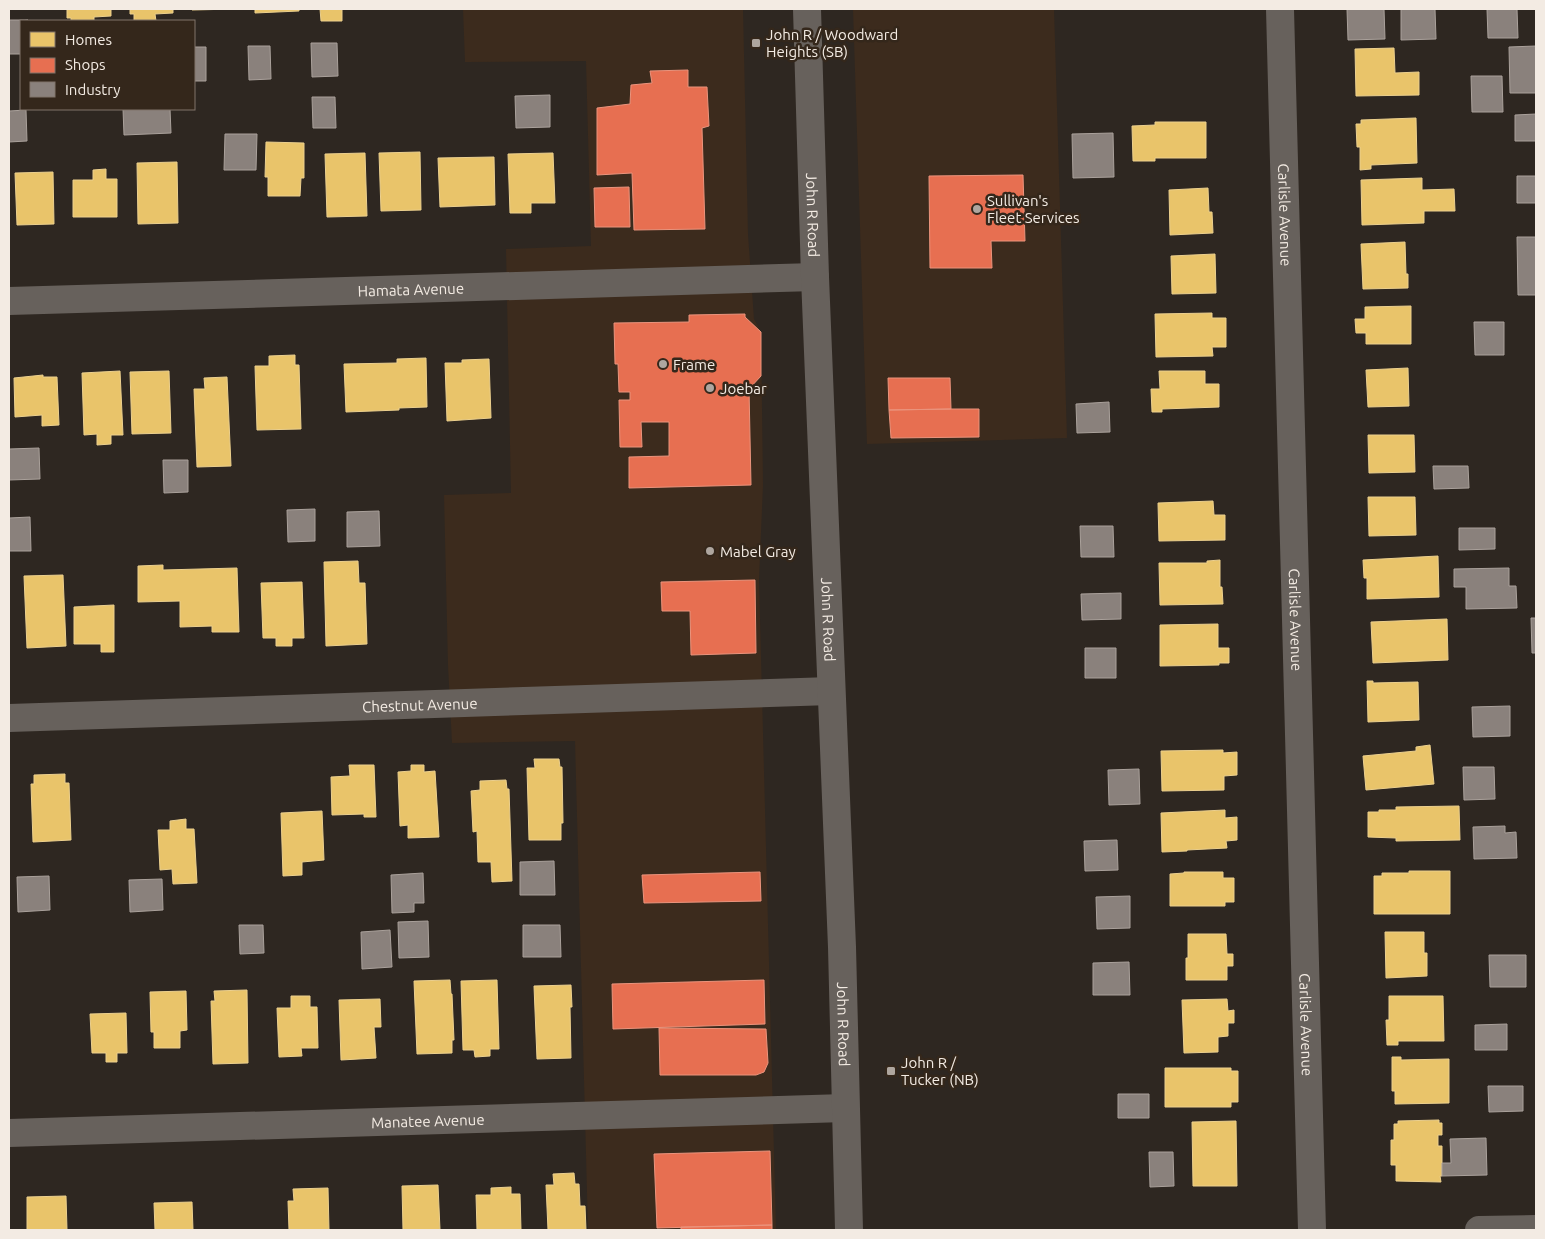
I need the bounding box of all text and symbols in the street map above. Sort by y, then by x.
legend [20,20,195,110]
place label: John R / Woodward Heights (SB) [766,26,898,60]
text: Homes [65,31,112,48]
marker: John R / Woodward Heights (SB) [750,37,762,49]
text: Shops [65,56,106,73]
text: Industry [65,81,120,98]
street label: Carlisle Avenue [1276,163,1295,267]
street label: John R Road [803,173,823,257]
place label: Sullivan's Fleet Services [987,192,1080,226]
marker: Sullivan's Fleet Services [971,203,983,215]
street label: Hamata Avenue [357,279,464,299]
place label: Frame [673,356,715,373]
marker: Frame [657,358,669,370]
place label: Joebar [720,380,767,397]
marker: Joebar [704,382,716,394]
place label: Mabel Gray [720,543,796,560]
marker: Mabel Gray [704,545,716,557]
street label: Carlisle Avenue [1286,568,1306,671]
street label: John R Road [819,577,839,662]
street label: Chestnut Avenue [362,694,478,715]
street label: Carlisle Avenue [1297,973,1316,1076]
street label: John R Road [834,982,853,1067]
place label: John R / Tucker (NB) [901,1054,979,1088]
marker: John R / Tucker (NB) [885,1065,897,1077]
street label: Manatee Avenue [371,1110,485,1131]

